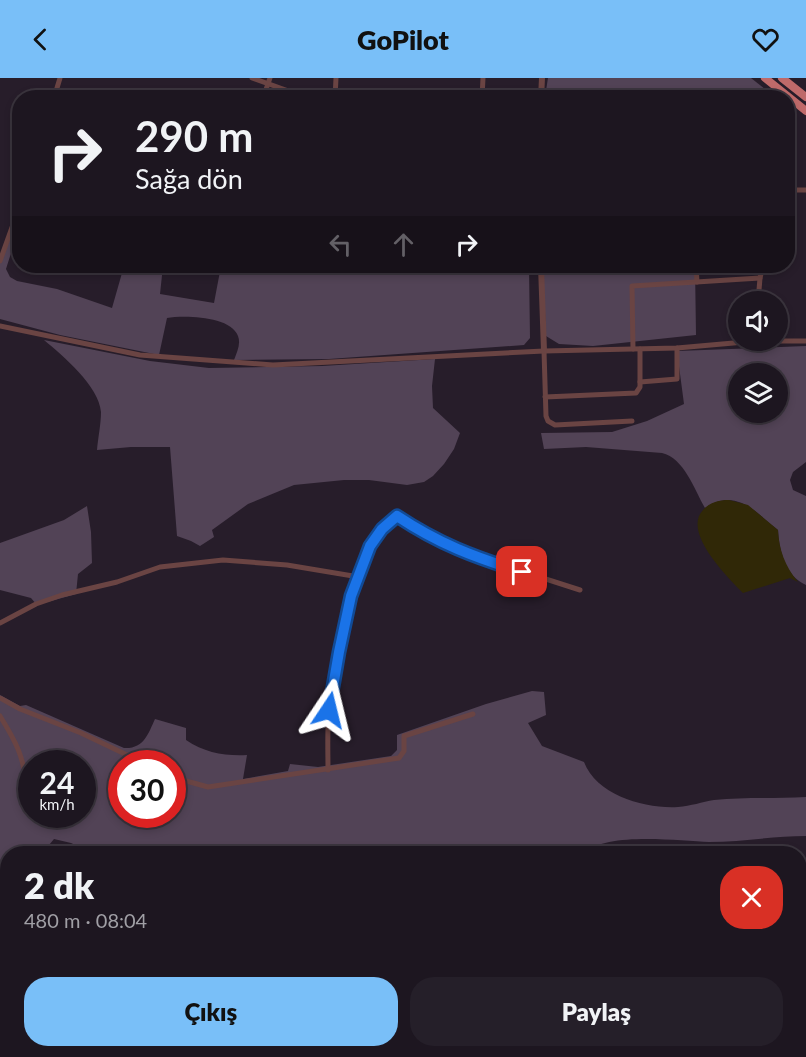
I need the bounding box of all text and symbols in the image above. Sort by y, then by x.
icon: back [24,23,57,56]
text: GoPilot [357,23,449,56]
icon: heart [749,23,782,56]
text: 290 m [135,111,253,161]
icon: right [36,114,114,192]
text: Sağa dön [135,162,243,195]
icon: left [324,228,357,261]
icon: ahead [387,228,420,261]
icon: right [450,228,483,261]
map controls [728,291,788,423]
button: sound [728,291,788,351]
button: layers [728,363,788,423]
pin [496,546,547,597]
icon: arrive [505,555,538,588]
position arrow [297,678,361,742]
speed limit sign: 30 [108,750,186,828]
text: 24 [40,764,74,800]
text: km/h [39,795,75,813]
text: 2 dk [24,863,94,907]
button: close [720,866,783,929]
text: 480 m · 08:04 [24,908,147,932]
button: Çıkış [24,977,398,1046]
button: Paylaş [410,977,783,1046]

